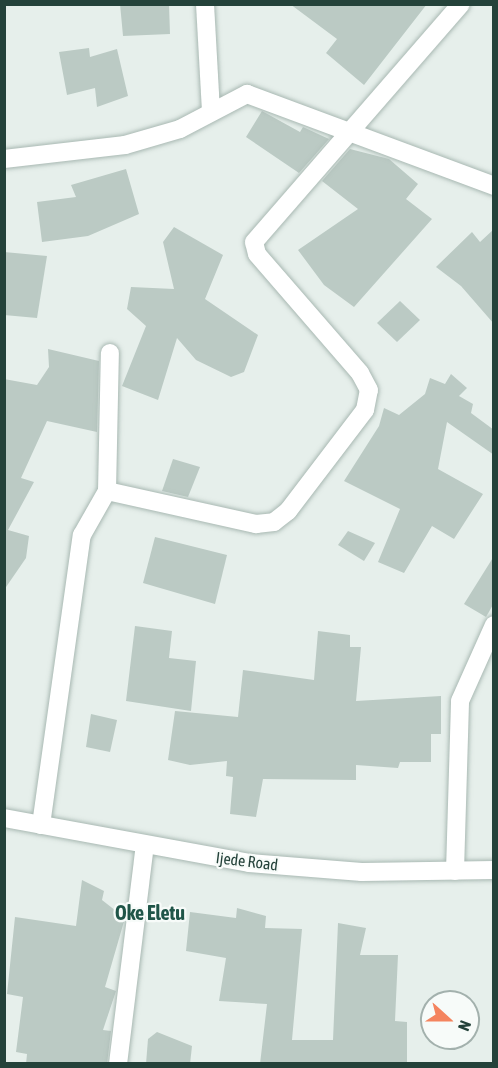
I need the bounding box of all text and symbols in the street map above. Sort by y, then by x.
street label: Ijede Road [215,848,279,874]
district label: Oke Eletu [115,900,185,924]
north arrow [420,990,480,1050]
text: N [455,1018,475,1033]

